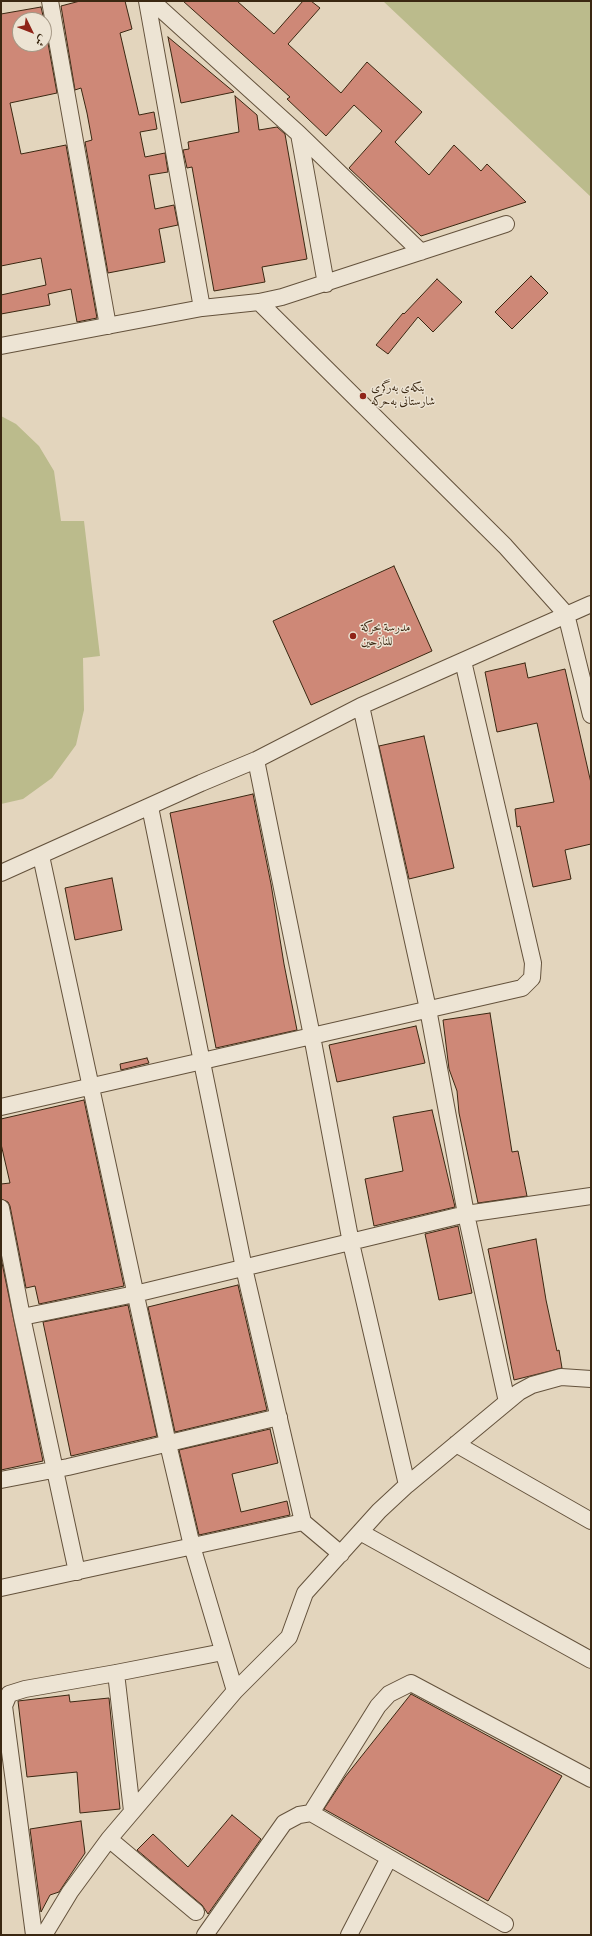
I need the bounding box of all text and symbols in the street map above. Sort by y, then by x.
north arrow [12,12,52,52]
text: ش [31,31,50,49]
place label: بنکەی بەرگری شارستانی بەحرکە [371,382,435,410]
marker: بنکەی بەرگری شارستانی بەحرکە [358,391,368,401]
place label: مدرسة بحركة للنازحين [361,622,410,650]
marker: مدرسة بحركة للنازحين [348,631,358,641]

